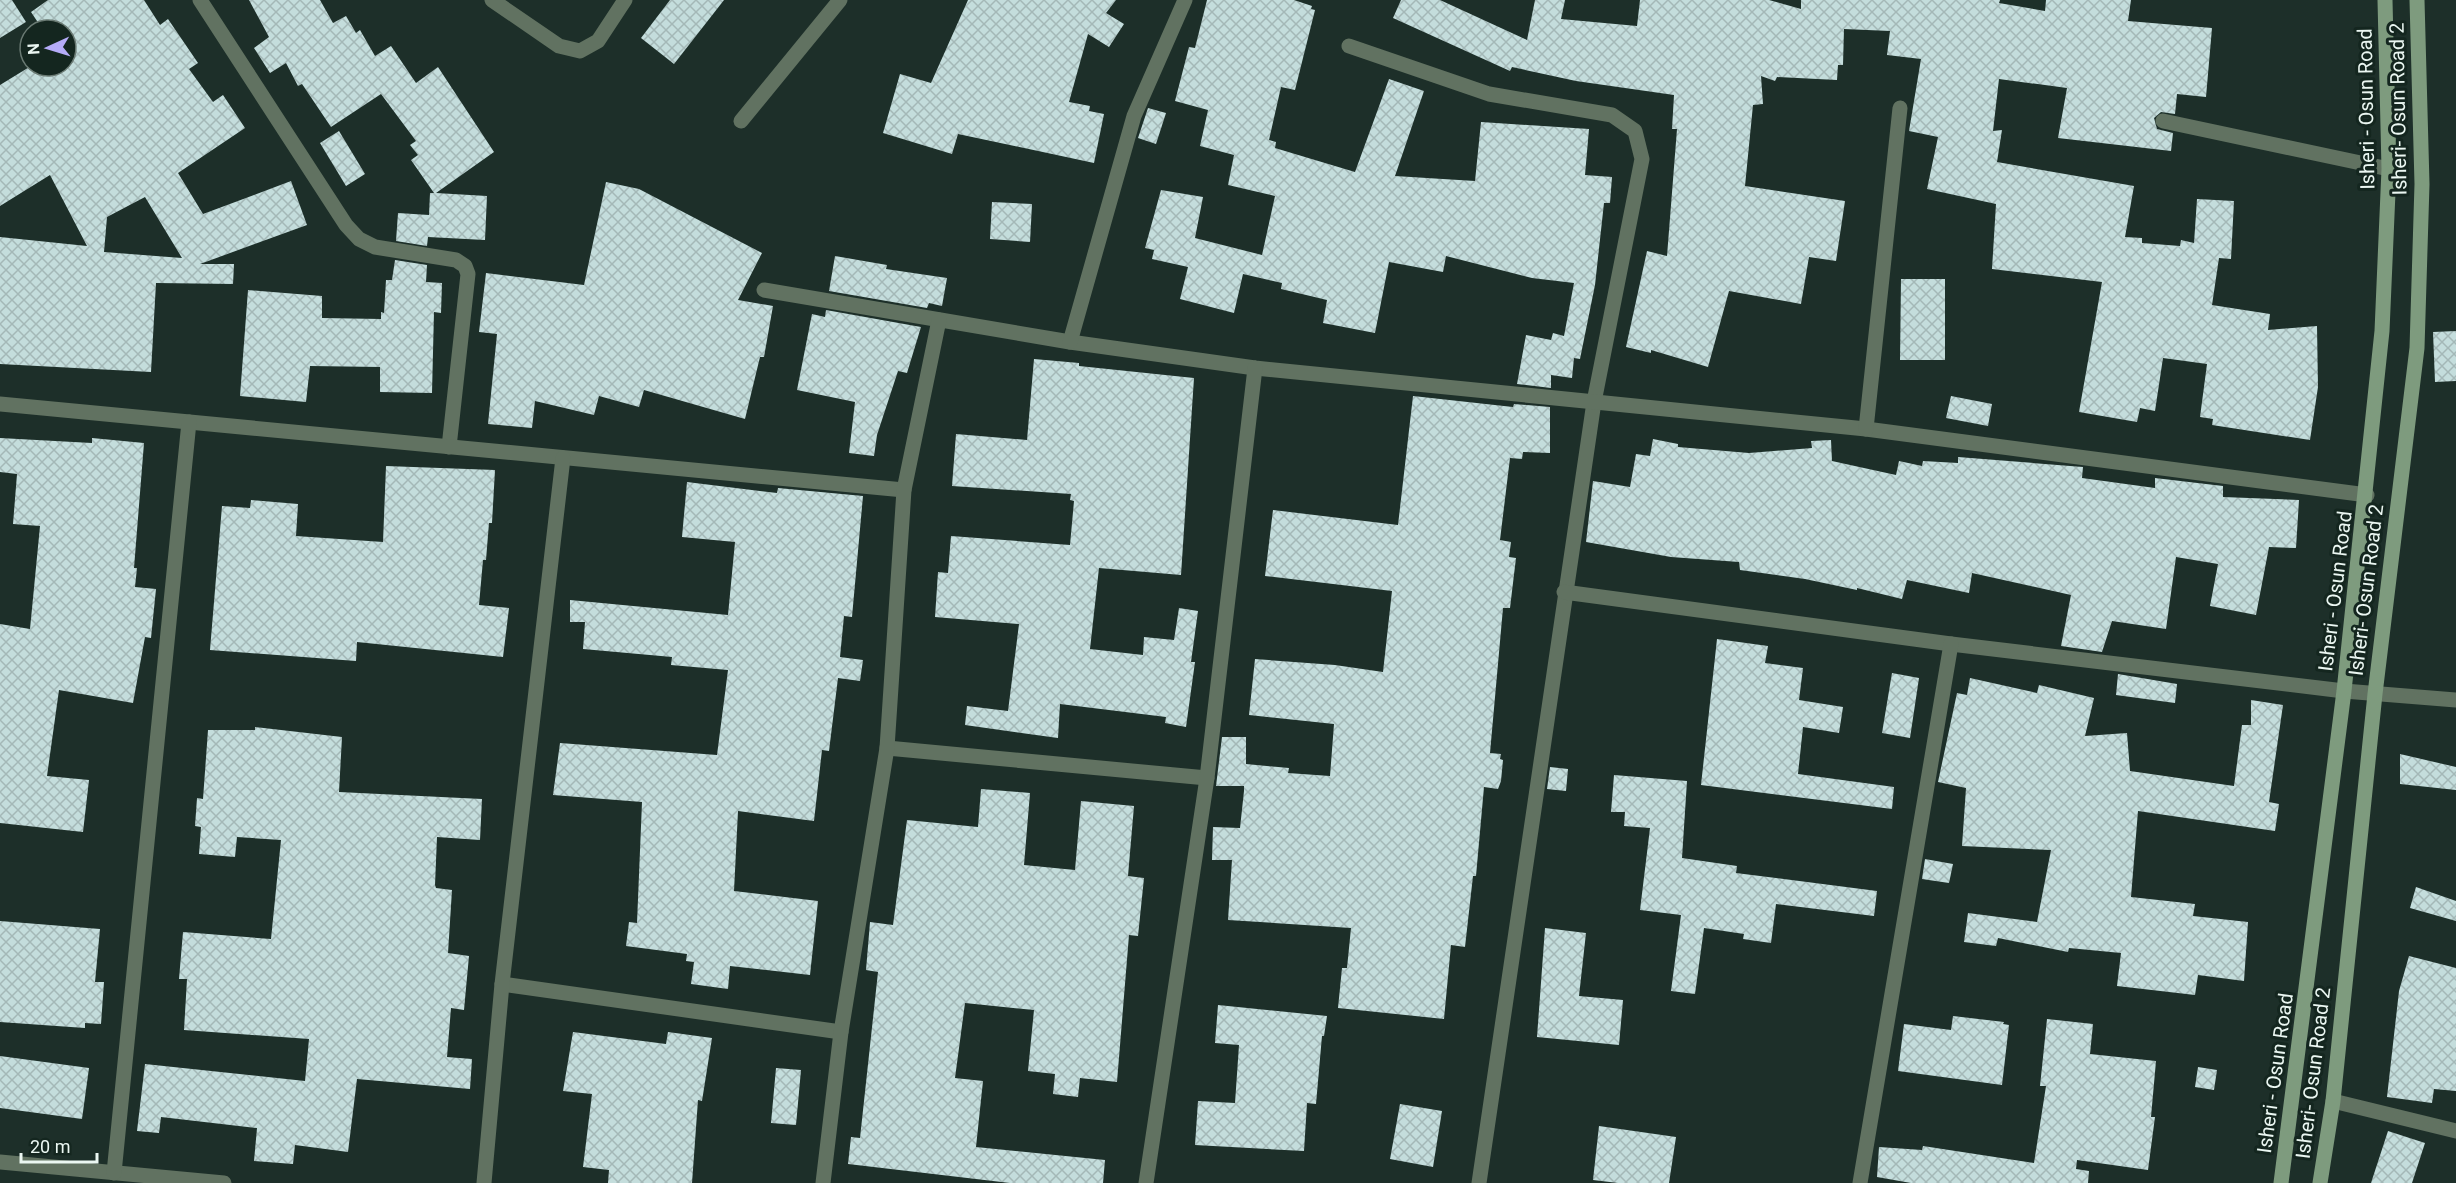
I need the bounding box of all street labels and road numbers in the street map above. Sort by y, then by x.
street label: Isheri- Osun Road 2 [2384,22,2412,196]
street label: Isheri - Osun Road [2353,28,2379,190]
street label: Isheri- Osun Road 2 [2344,503,2388,677]
street label: Isheri - Osun Road [2313,509,2357,673]
street label: Isheri- Osun Road 2 [2291,986,2335,1160]
street label: Isheri - Osun Road [2252,991,2298,1155]

